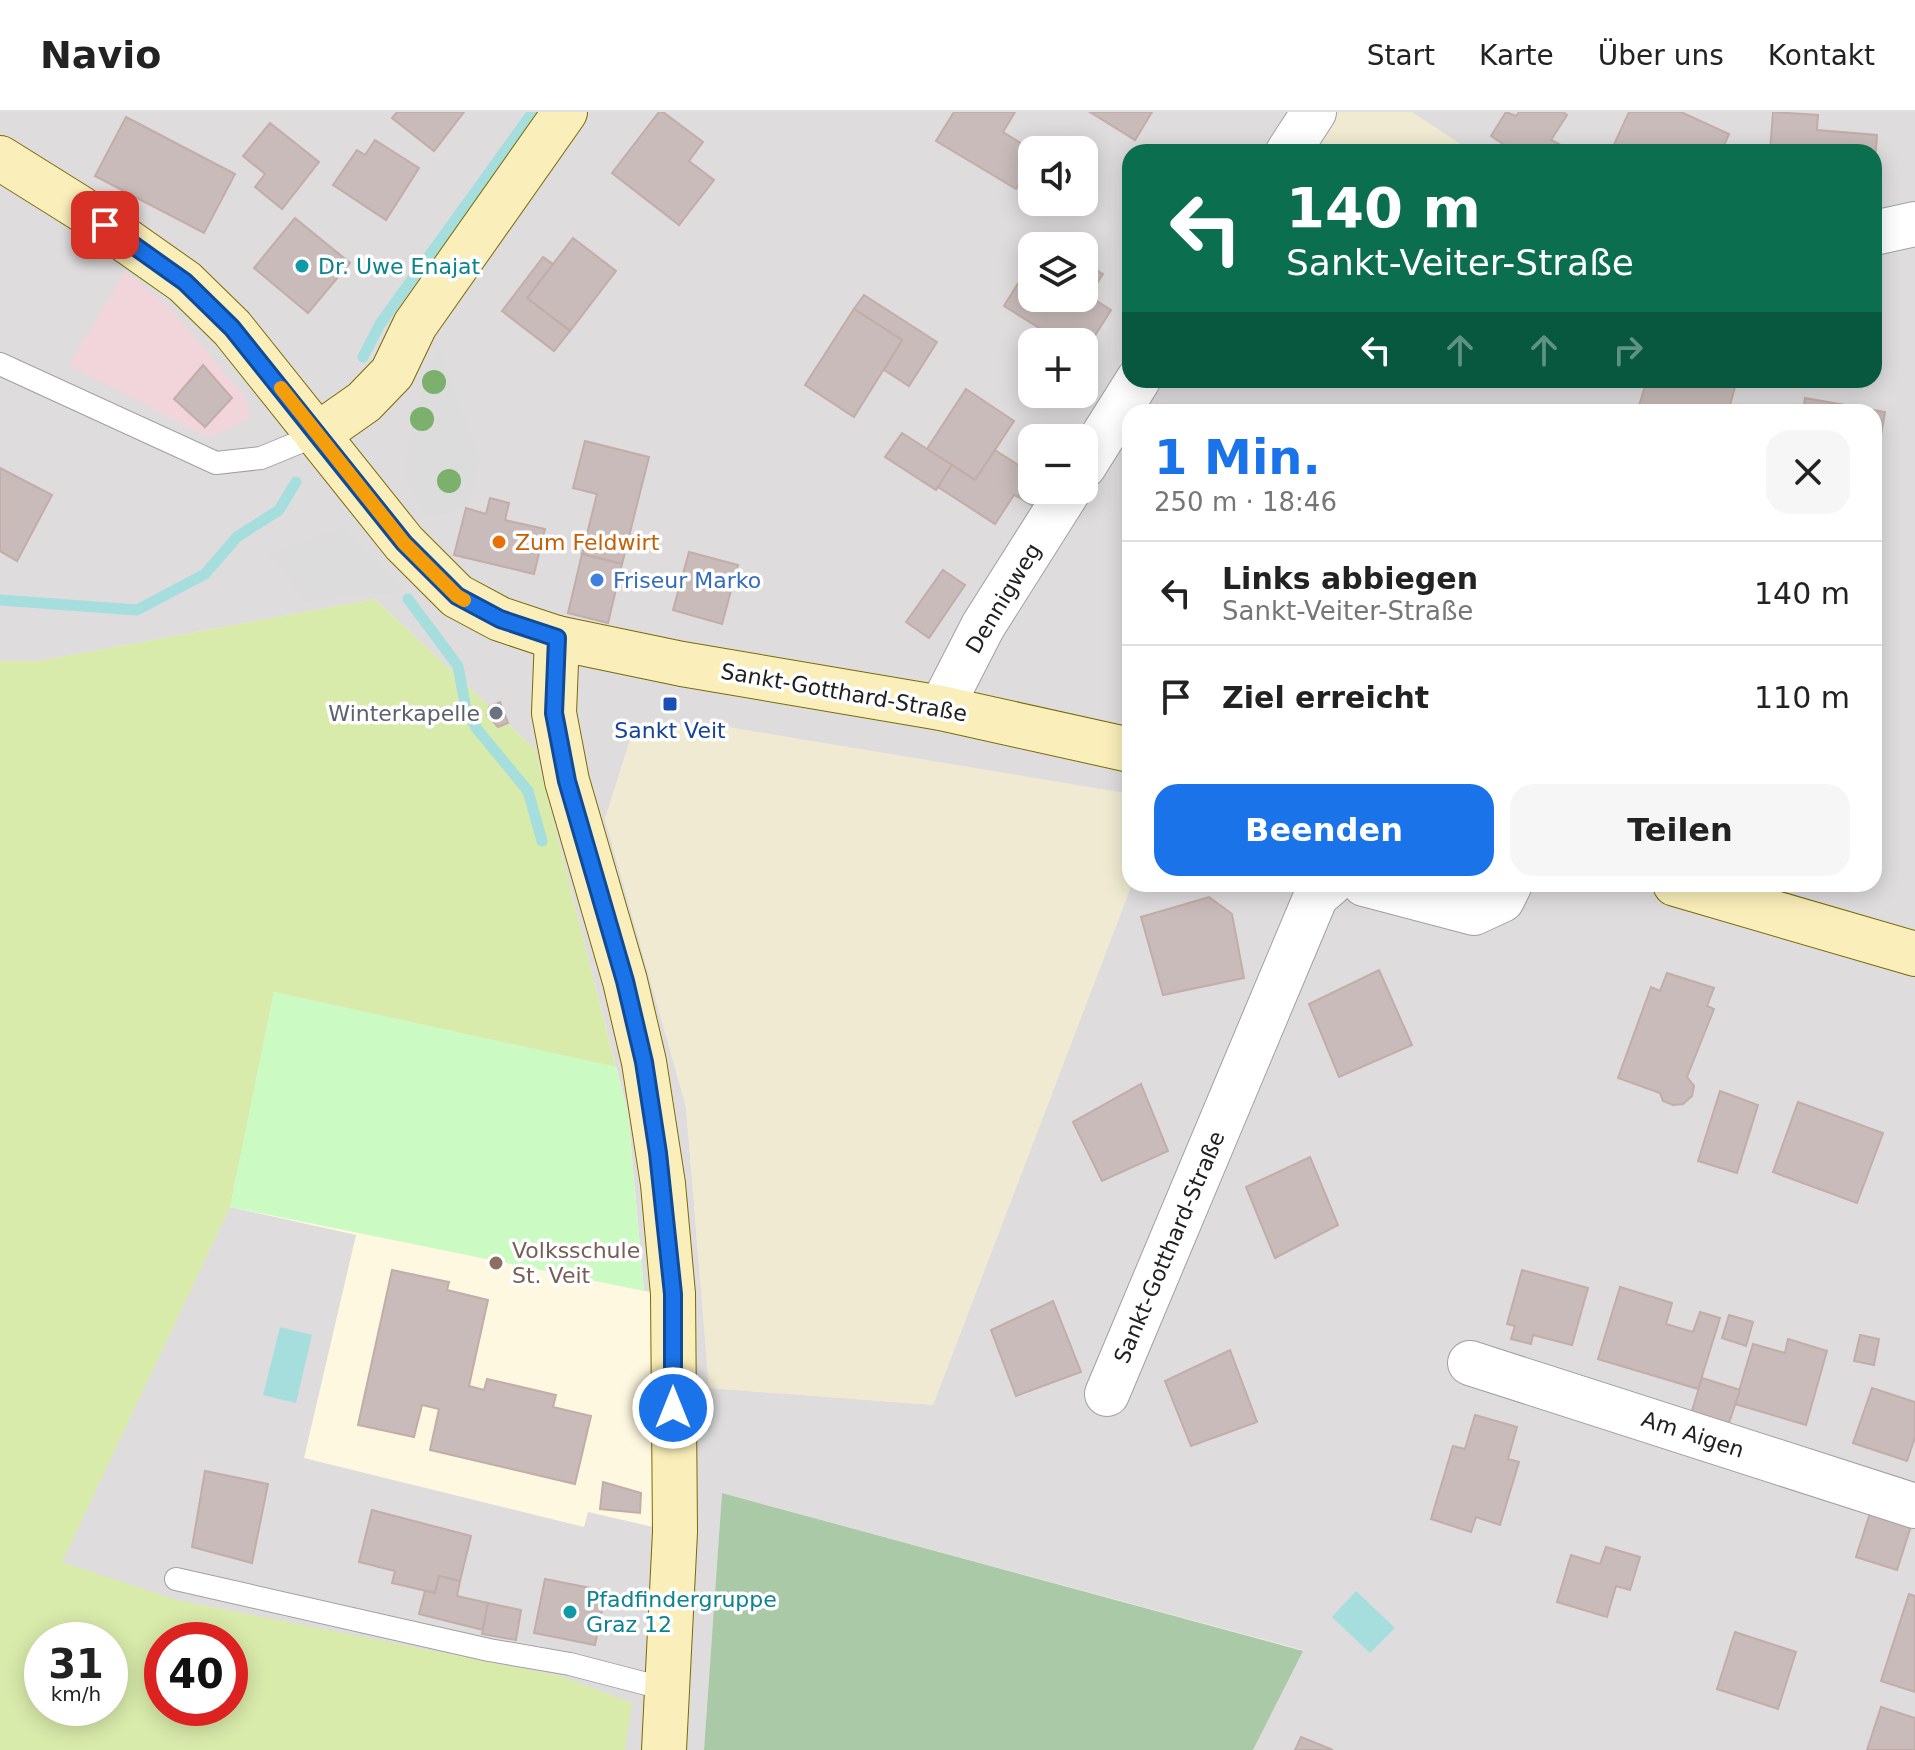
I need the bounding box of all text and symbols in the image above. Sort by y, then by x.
text: Navio [40,33,161,77]
text: Start [1367,39,1435,72]
text: Karte [1479,39,1554,72]
text: Über uns [1598,39,1724,72]
text: Kontakt [1768,39,1875,72]
map controls [1018,136,1098,504]
button: sound [1018,136,1098,216]
text: 140 m [1286,175,1481,240]
icon: left [1154,176,1258,280]
pin [71,191,139,259]
icon: arrive [83,203,127,247]
button: layers [1018,232,1098,312]
text: Sankt-Veiter-Straße [1286,242,1634,283]
place label: Dr. Uwe Enajat [318,254,480,279]
marker: Dr. Uwe Enajat [293,257,311,275]
button: + [1018,328,1098,408]
icon: left [1354,328,1398,372]
icon: ahead [1438,328,1482,372]
icon: ahead [1522,328,1566,372]
icon: right [1606,328,1650,372]
button: − [1018,424,1098,504]
text: 1 Min. [1154,429,1321,485]
button: close [1766,430,1850,514]
text: 250 m · 18:46 [1154,487,1337,517]
place label: Zum Feldwirt [515,530,660,555]
marker: Zum Feldwirt [490,533,508,551]
street label: Dennigweg [961,539,1046,658]
text: Links abbiegen [1222,561,1478,596]
place label: Friseur Marko [613,568,761,593]
marker: Friseur Marko [588,571,606,589]
icon: left [1154,571,1198,615]
text: 140 m [1754,576,1850,611]
text: Sankt-Veiter-Straße [1222,596,1473,626]
street label: Sankt-Gotthard-Straße [719,658,969,726]
icon: arrive [1154,675,1198,719]
text: Ziel erreicht [1222,680,1429,715]
text: 110 m [1754,680,1850,715]
marker: Sankt Veit [661,695,679,713]
place label: Winterkapelle [328,701,480,726]
marker: Winterkapelle [487,704,505,722]
place label: Sankt Veit [614,718,726,743]
button: Beenden [1154,784,1494,876]
button: Teilen [1510,784,1850,876]
street label: Sankt-Gotthard-Straße [1109,1127,1230,1367]
place label: Volksschule St. Veit [512,1238,640,1288]
marker: Volksschule St. Veit [487,1254,505,1272]
position arrow [631,1366,715,1450]
street label: Am Aigen [1639,1406,1747,1463]
place label: Pfadfindergruppe Graz 12 [586,1587,777,1637]
marker: Pfadfindergruppe Graz 12 [561,1603,579,1621]
speed limit sign: 40 [144,1622,248,1726]
text: 31 [48,1641,104,1687]
text: km/h [51,1682,101,1706]

